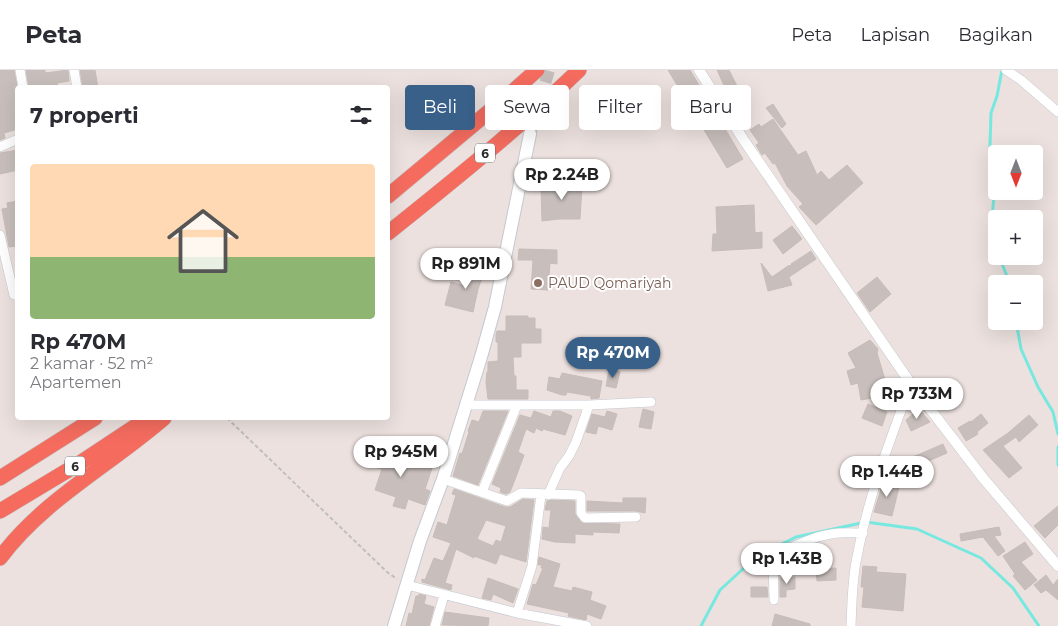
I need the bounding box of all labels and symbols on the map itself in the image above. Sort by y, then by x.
road number: 6 [475,144,495,162]
north arrow [988,145,1042,200]
pin: Rp 2.24B [510,158,614,201]
pin: Rp 891M [420,248,512,290]
place label: PAUD Qomariyah [548,274,671,292]
marker: PAUD Qomariyah [532,277,544,289]
pin: Rp 470M [567,336,659,379]
pin: Rp 733M [871,378,963,420]
pin: Rp 945M [355,436,447,478]
road number: 6 [65,456,85,476]
pin: Rp 1.44B [835,456,939,498]
pin: Rp 1.43B [735,542,839,585]

